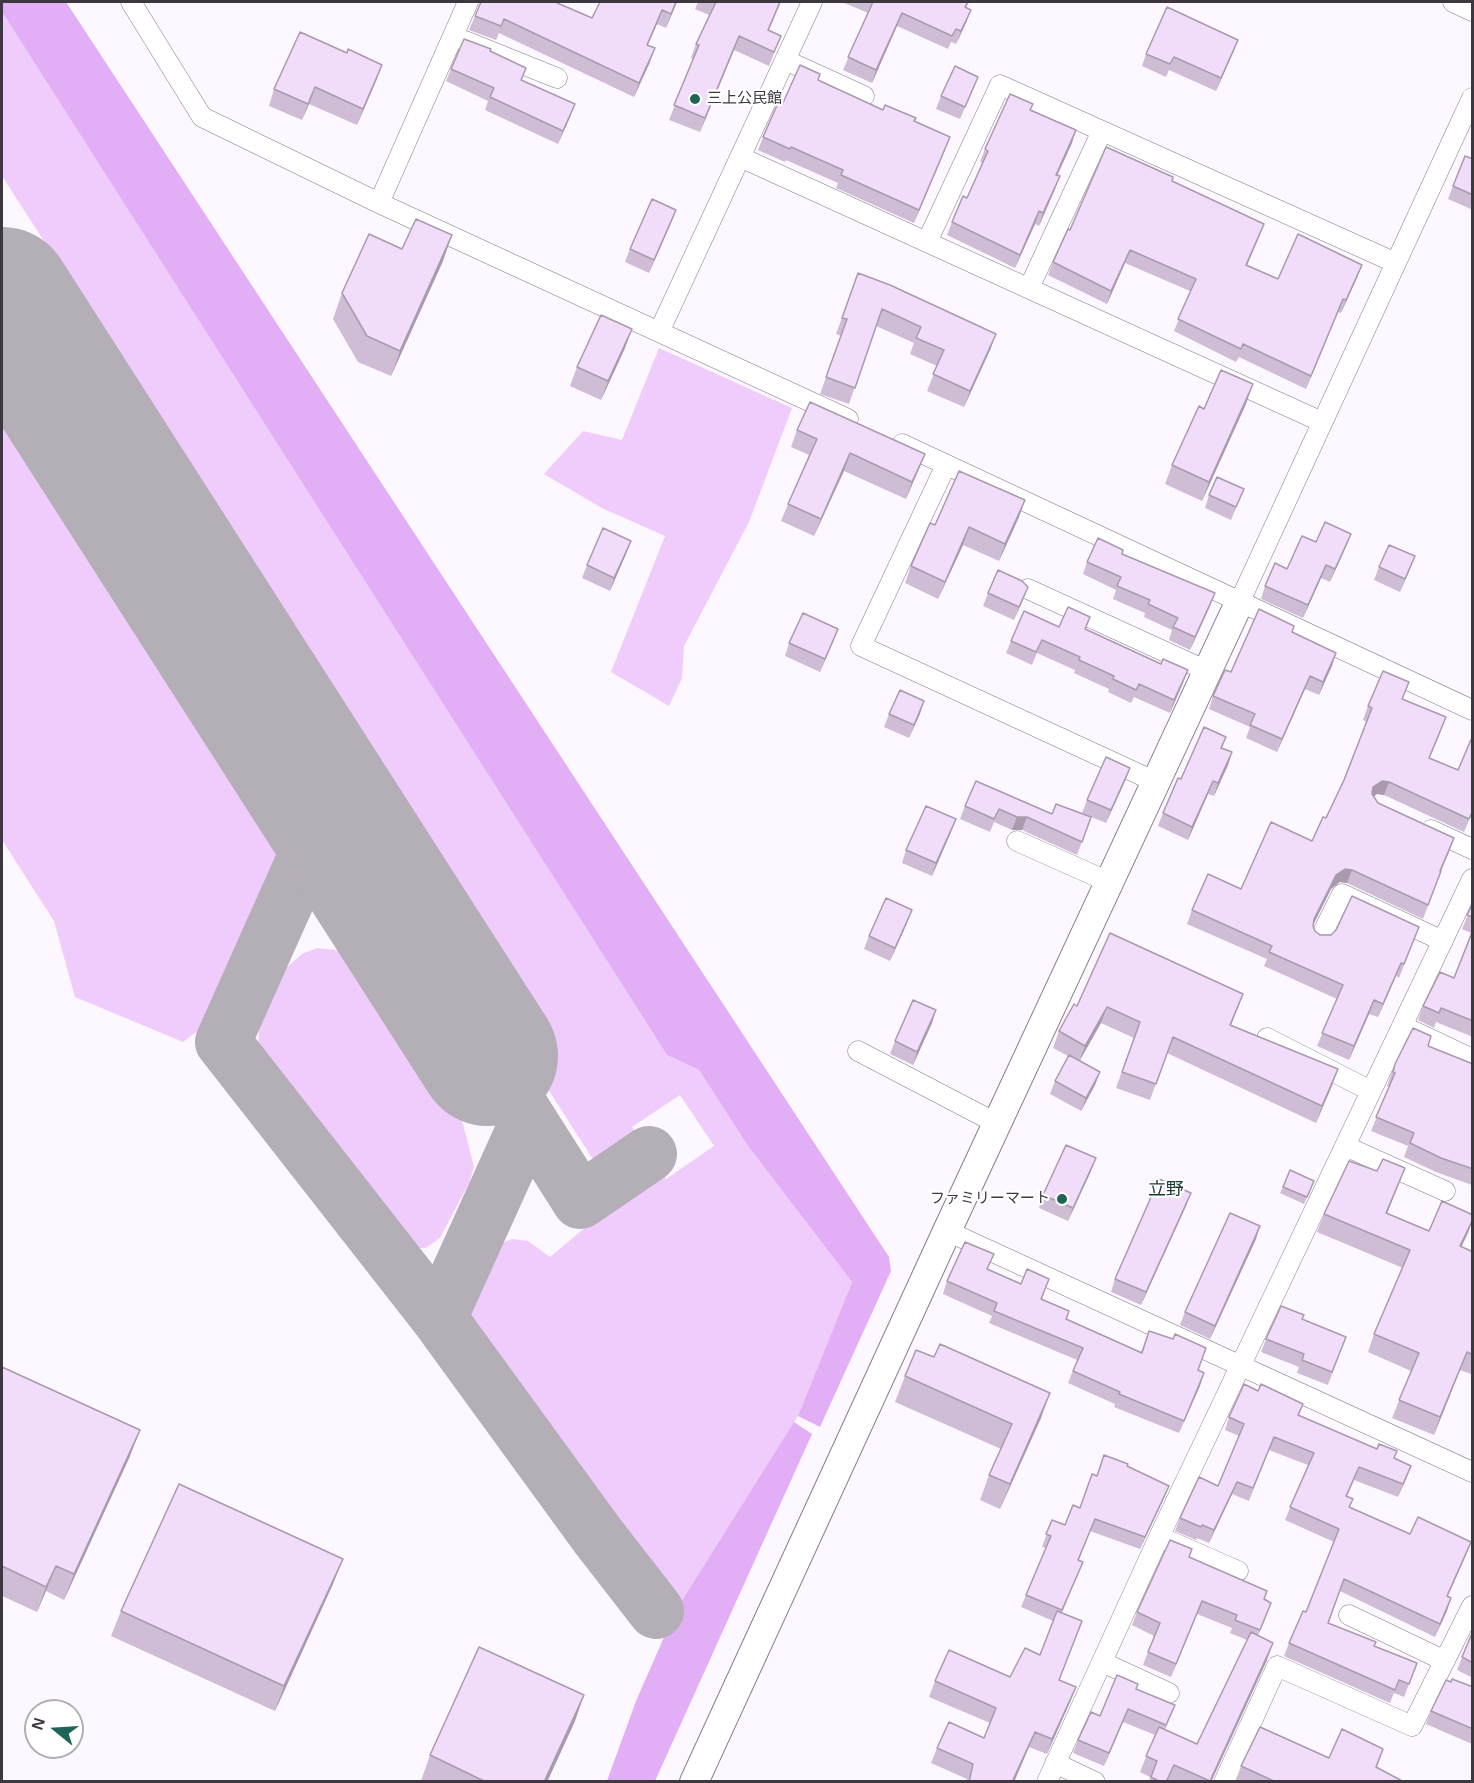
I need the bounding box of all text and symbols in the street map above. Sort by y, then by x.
place label: 三上公民館 [707,90,782,108]
marker: 三上公民館 [688,92,702,106]
district label: 立野 [1148,1179,1184,1201]
place label: ファミリーマート [930,1190,1050,1208]
marker: ファミリーマート [1055,1192,1069,1206]
north arrow [24,1699,84,1759]
text: N [28,1716,48,1732]

